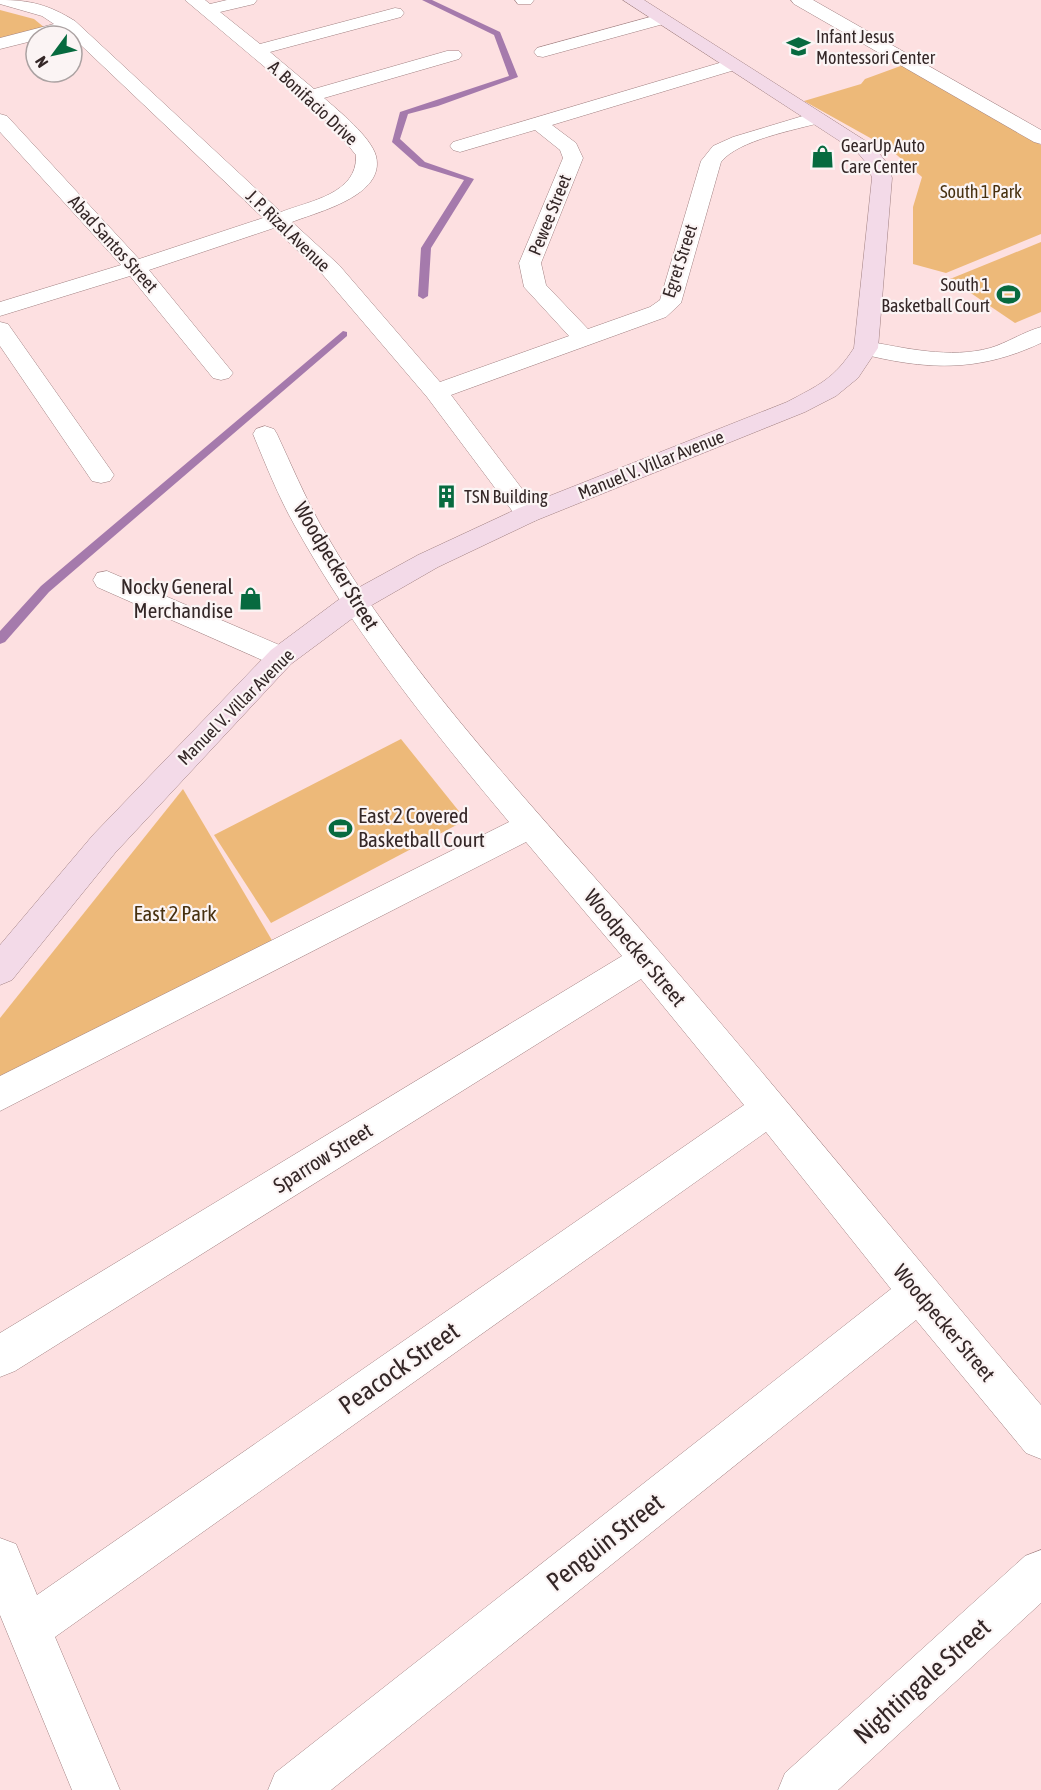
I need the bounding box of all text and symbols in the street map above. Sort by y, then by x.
north arrow [24,24,84,84]
place label: Infant Jesus Montessori Center [816,26,936,68]
school or university icon: Infant Jesus Montessori Center [785,34,811,60]
text: N [31,53,52,71]
street label: A. Bonifacio Drive [264,56,362,149]
place label: GearUp Auto Care Center [841,135,925,177]
shop icon: GearUp Auto Care Center [810,143,836,169]
street label: Pewee Street [524,171,575,258]
park label: South 1 Park [940,181,1022,202]
street label: J. P. Rizal Avenue [242,185,335,276]
street label: Abad Santos Street [64,191,162,296]
street label: Egret Street [658,221,701,300]
place label: South 1 Basketball Court [881,274,990,316]
sports icon: South 1 Basketball Court [995,282,1021,308]
street label: Manuel V. Villar Avenue [575,426,727,503]
building icon: TSN Building [433,484,459,510]
place label: TSN Building [464,486,548,507]
street label: Woodpecker Street [289,497,384,634]
place label: Nocky General Merchandise [121,574,233,622]
shop icon: Nocky General Merchandise [238,586,264,612]
street label: Manuel V. Villar Avenue [173,644,298,769]
place label: East 2 Covered Basketball Court [358,803,485,851]
sports icon: East 2 Covered Basketball Court [327,815,353,841]
street label: Woodpecker Street [580,884,692,1011]
park label: East 2 Park [134,901,216,925]
street label: Sparrow Street [269,1117,376,1197]
street label: Woodpecker Street [889,1259,1001,1386]
street label: Peacock Street [333,1316,465,1420]
street label: Penguin Street [541,1487,669,1597]
street label: Nightingale Street [848,1612,996,1750]

